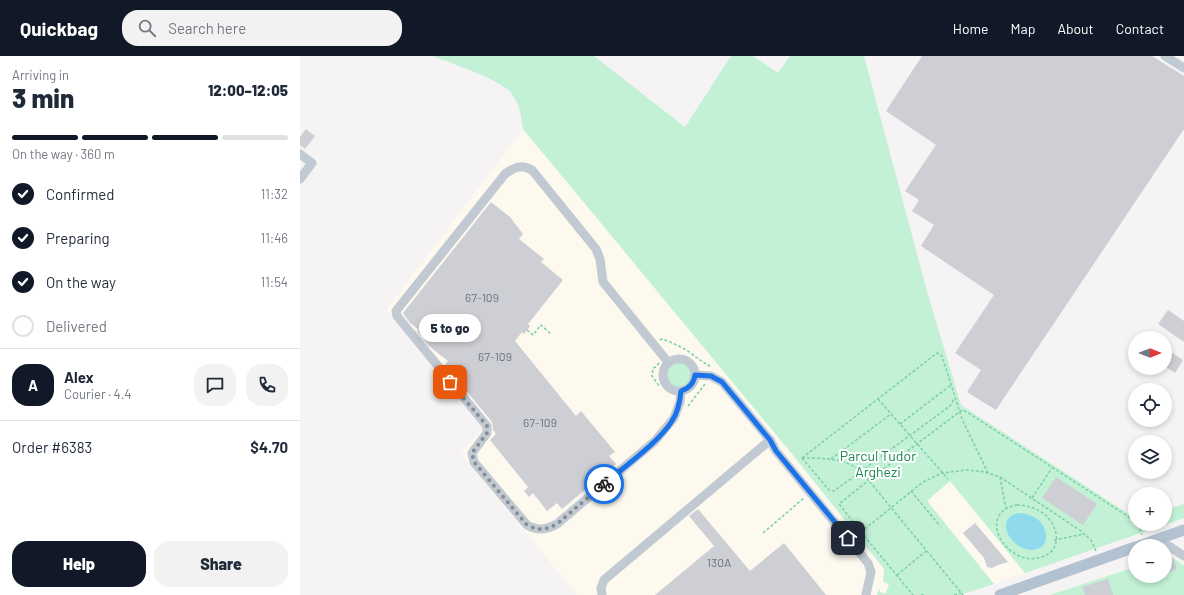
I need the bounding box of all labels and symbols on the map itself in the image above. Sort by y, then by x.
house number: 67-109 [465,290,499,304]
callout: 5 to go [419,314,481,342]
north arrow [1128,331,1172,375]
house number: 67-109 [478,349,512,363]
pin [433,365,467,399]
house number: 67-109 [523,415,557,429]
park label: Parcul Tudor Arghezi [840,447,916,480]
courier [584,464,624,504]
pin [831,521,865,555]
house number: 130A [707,555,731,569]

